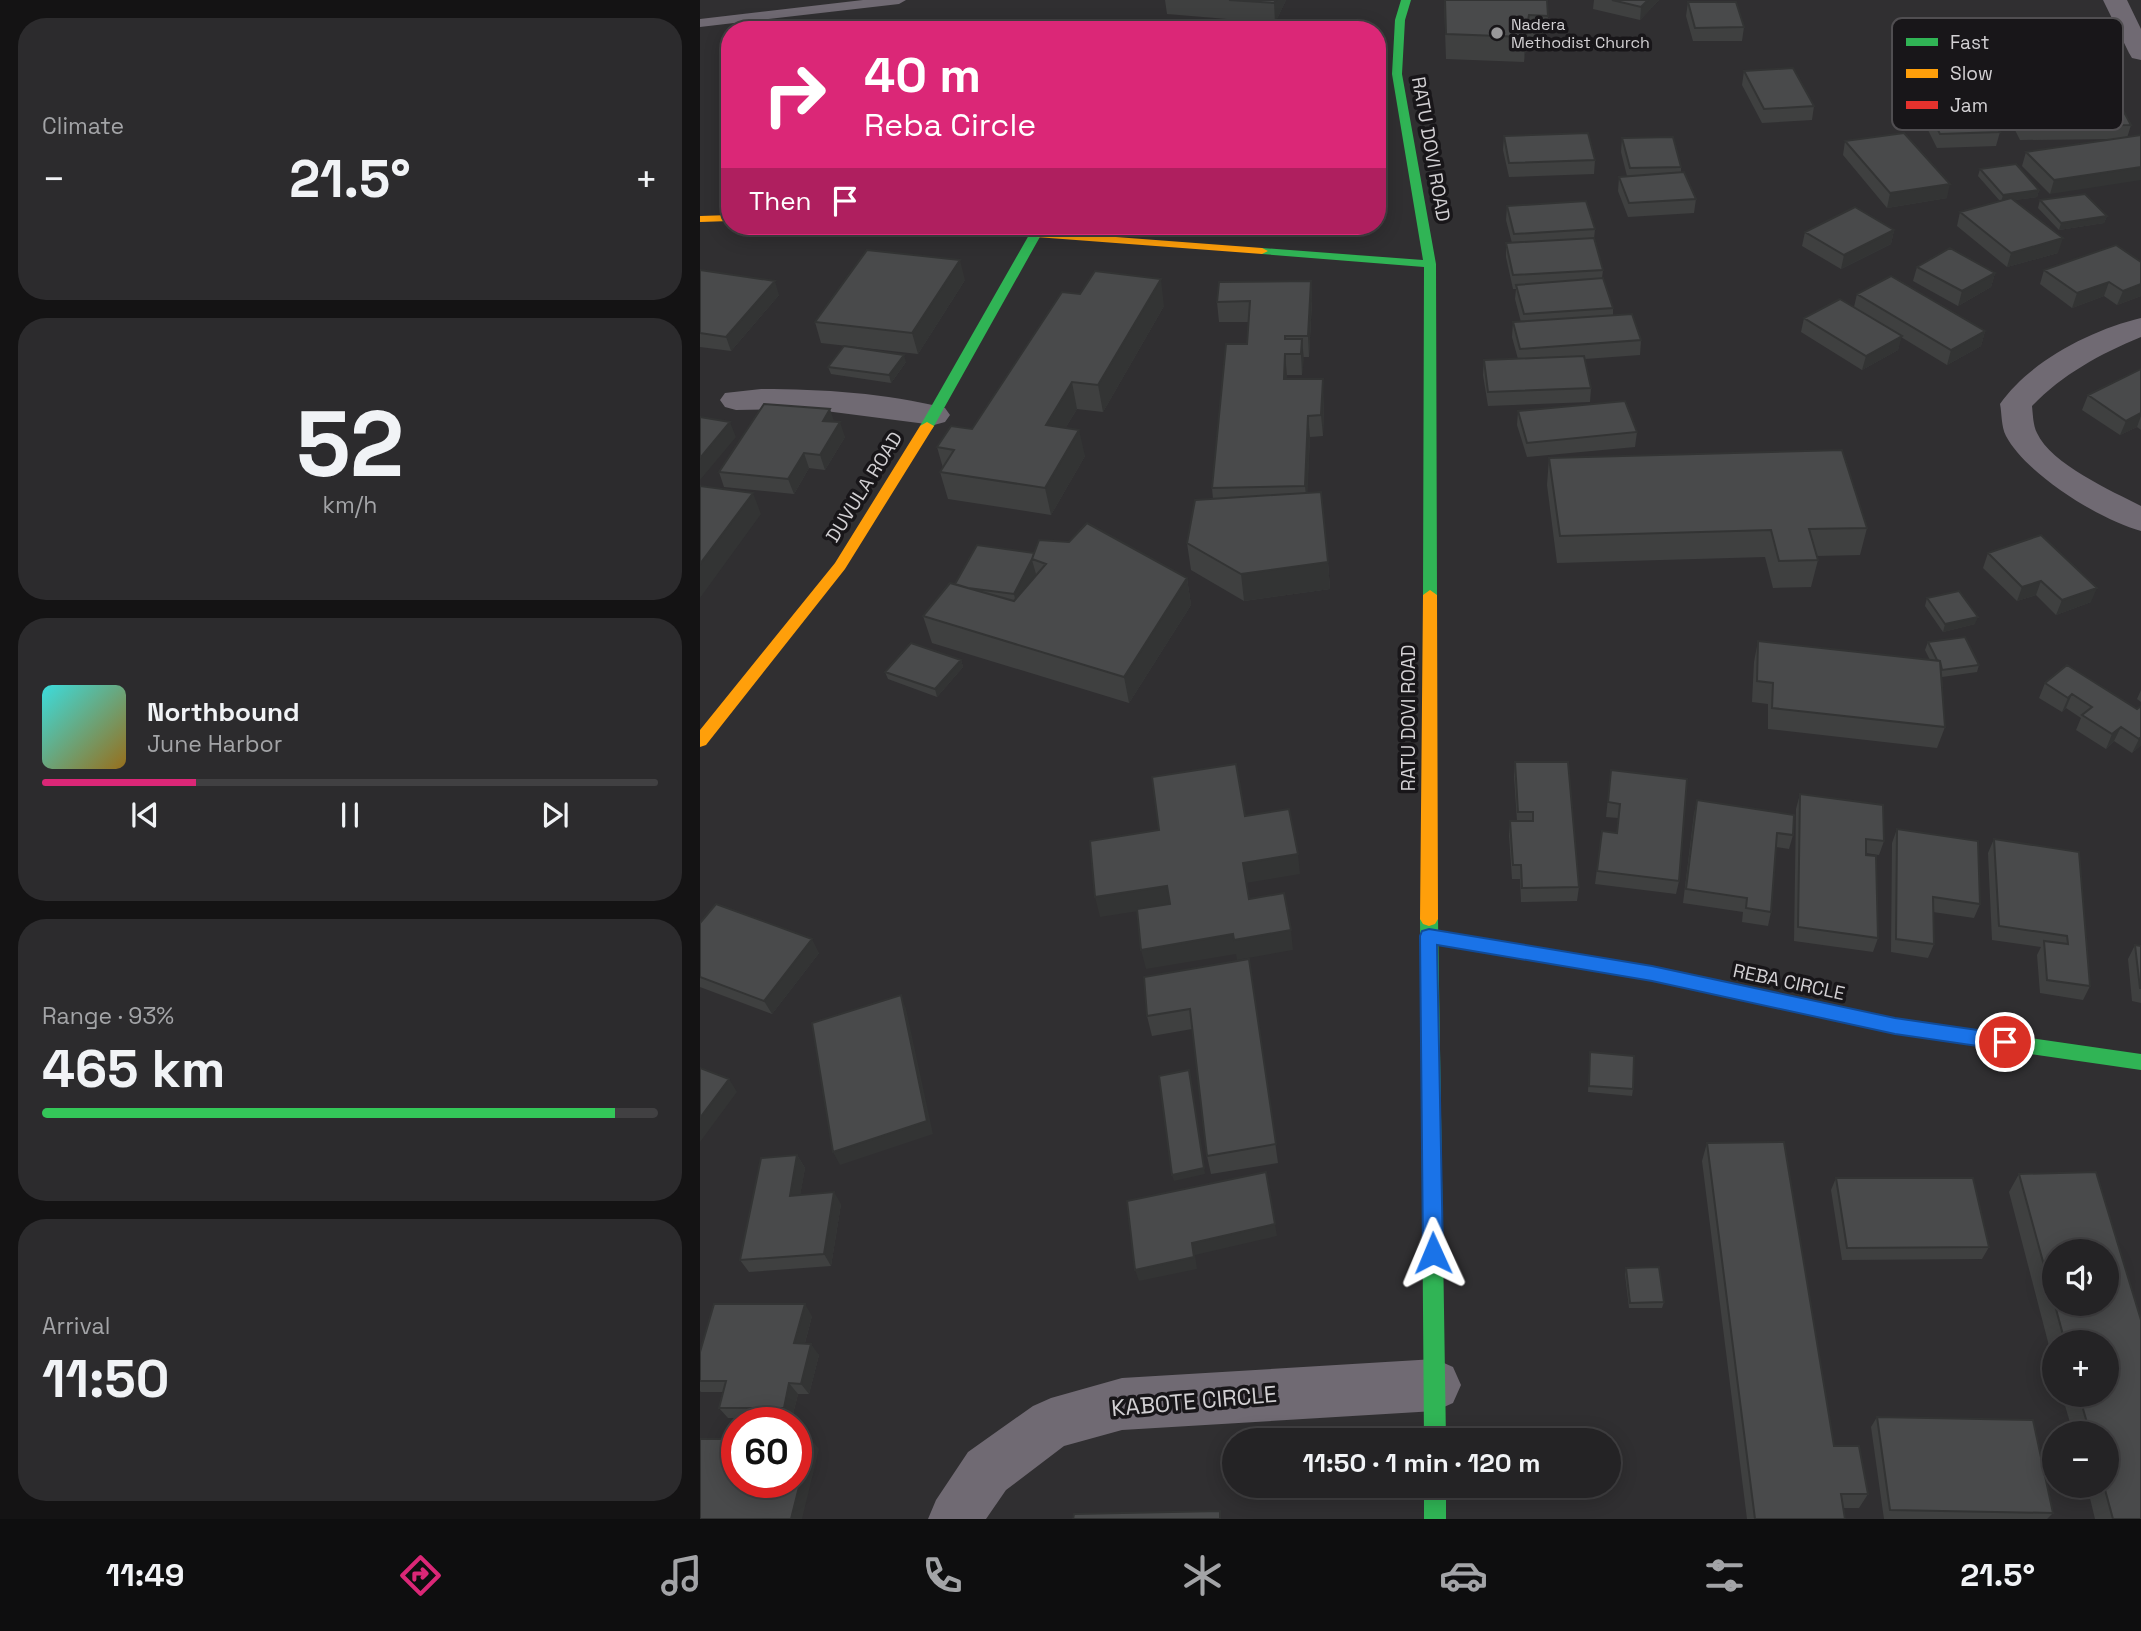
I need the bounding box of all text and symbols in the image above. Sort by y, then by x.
place label: Nadera Methodist Church [1511,14,1650,53]
legend [1892,18,2123,130]
marker: Nadera Methodist Church [1489,25,1505,41]
text: Fast [1950,30,1990,55]
text: 40 m [864,44,981,106]
icon: right [749,49,840,140]
text: Slow [1950,61,1993,86]
street label: RATU DOVI ROAD [1406,75,1456,223]
text: Jam [1950,93,1988,118]
text: Reba Circle [864,105,1036,145]
text: Climate [42,111,124,141]
text: 21.5° [289,146,411,212]
text: − [42,155,66,203]
text: + [634,155,658,203]
icon: arrive [826,182,864,220]
text: Then [749,184,812,218]
text: 52 [296,386,404,503]
street label: DUVULA ROAD [820,427,908,547]
text: km/h [323,490,377,520]
street label: RATU DOVI ROAD [1396,645,1421,791]
text: Northbound [147,695,300,729]
text: June Harbor [147,729,282,759]
icon: previous [126,796,164,834]
icon: pause [331,796,369,834]
icon: next [536,796,574,834]
street label: REBA CIRCLE [1731,958,1847,1006]
text: Range · 93% [42,1001,174,1031]
pin [1975,1012,2035,1072]
icon: arrive [1986,1023,2024,1061]
text: 465 km [42,1036,225,1102]
position arrow [1396,1216,1470,1290]
map controls [2042,1239,2119,1498]
button: sound [2042,1239,2119,1316]
text: Arrival [42,1311,110,1341]
button: + [2042,1330,2119,1407]
text: 11:50 [42,1346,169,1412]
street label: KABOTE CIRCLE [1110,1379,1278,1423]
speed limit sign: 60 [721,1407,812,1498]
button: − [2042,1421,2119,1498]
text: 11:50 · 1 min · 120 m [1303,1446,1540,1480]
icon: directions [396,1551,445,1600]
icon: music [657,1551,706,1600]
icon: phone [918,1551,967,1600]
icon: climate [1178,1551,1227,1600]
icon: car [1439,1551,1488,1600]
icon: filters [1700,1551,1749,1600]
text: 11:49 [106,1555,184,1595]
text: 21.5° [1960,1555,2035,1595]

